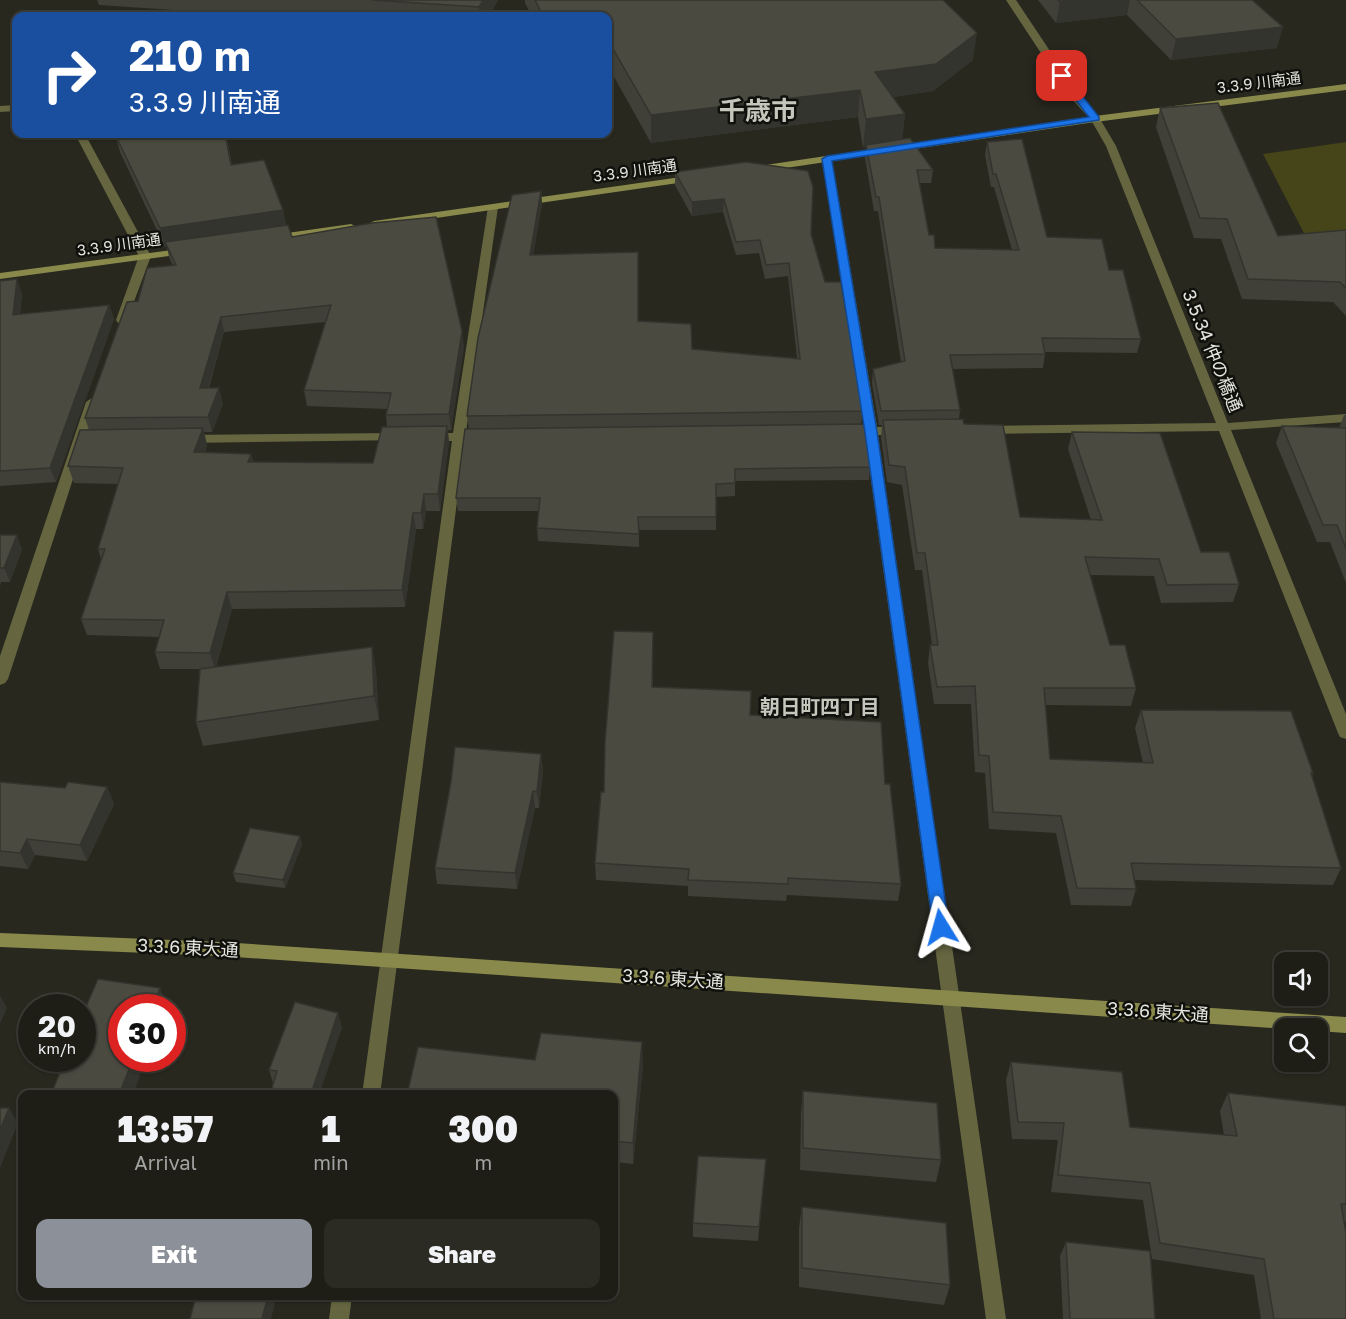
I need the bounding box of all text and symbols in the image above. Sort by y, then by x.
text: 210 m [129,30,251,80]
icon: right [30,36,108,114]
pin [1036,50,1087,101]
icon: arrive [1045,59,1078,92]
street label: 3.3.9 川南通 [1216,68,1302,96]
text: 3.3.9 川南通 [129,86,281,118]
district label: 千歳市 [719,95,797,126]
street label: 3.3.9 川南通 [592,155,678,185]
street label: 3.3.9 川南通 [76,229,162,259]
street label: 3.5.34 仲の橋通 [1178,286,1247,415]
district label: 朝日町四丁目 [760,694,880,718]
position arrow [909,895,973,959]
street label: 3.3.6 東大通 [137,933,239,961]
map controls [1274,952,1328,1072]
button: sound [1274,952,1328,1006]
street label: 3.3.6 東大通 [622,963,724,993]
speed limit sign: 30 [108,994,186,1072]
street label: 3.3.6 東大通 [1107,996,1209,1026]
text: 20 [38,1008,76,1044]
button: search [1274,1018,1328,1072]
text: km/h [38,1039,76,1057]
text: 13:57 [118,1107,214,1150]
text: 1 [321,1107,340,1150]
text: 300 [448,1107,518,1150]
text: Arrival [134,1150,197,1174]
text: min [313,1150,349,1174]
text: m [474,1150,492,1174]
button: Exit [36,1219,312,1288]
button: Share [324,1219,600,1288]

